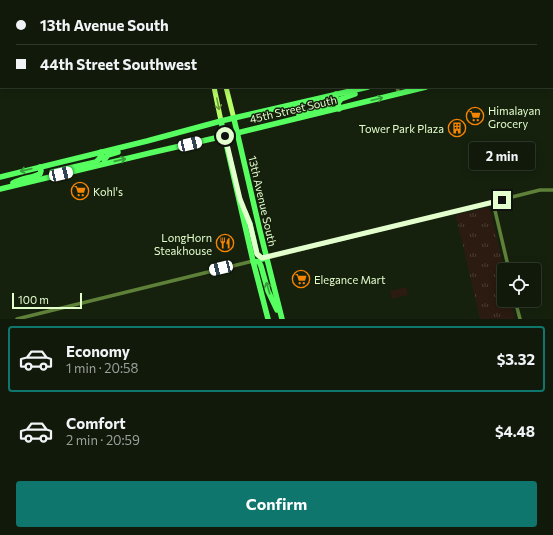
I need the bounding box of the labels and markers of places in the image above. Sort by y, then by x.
place label: Himalayan Grocery [488,104,540,130]
supermarket icon: Himalayan Grocery [465,106,485,126]
building icon: Tower Park Plaza [447,118,467,138]
place label: Tower Park Plaza [359,122,444,135]
supermarket icon: Kohl's [70,181,90,201]
place label: Kohl's [93,185,123,198]
place label: LongHorn Steakhouse [154,231,212,257]
restaurant icon: LongHorn Steakhouse [215,233,235,253]
supermarket icon: Elegance Mart [291,269,311,289]
place label: Elegance Mart [314,273,386,286]

